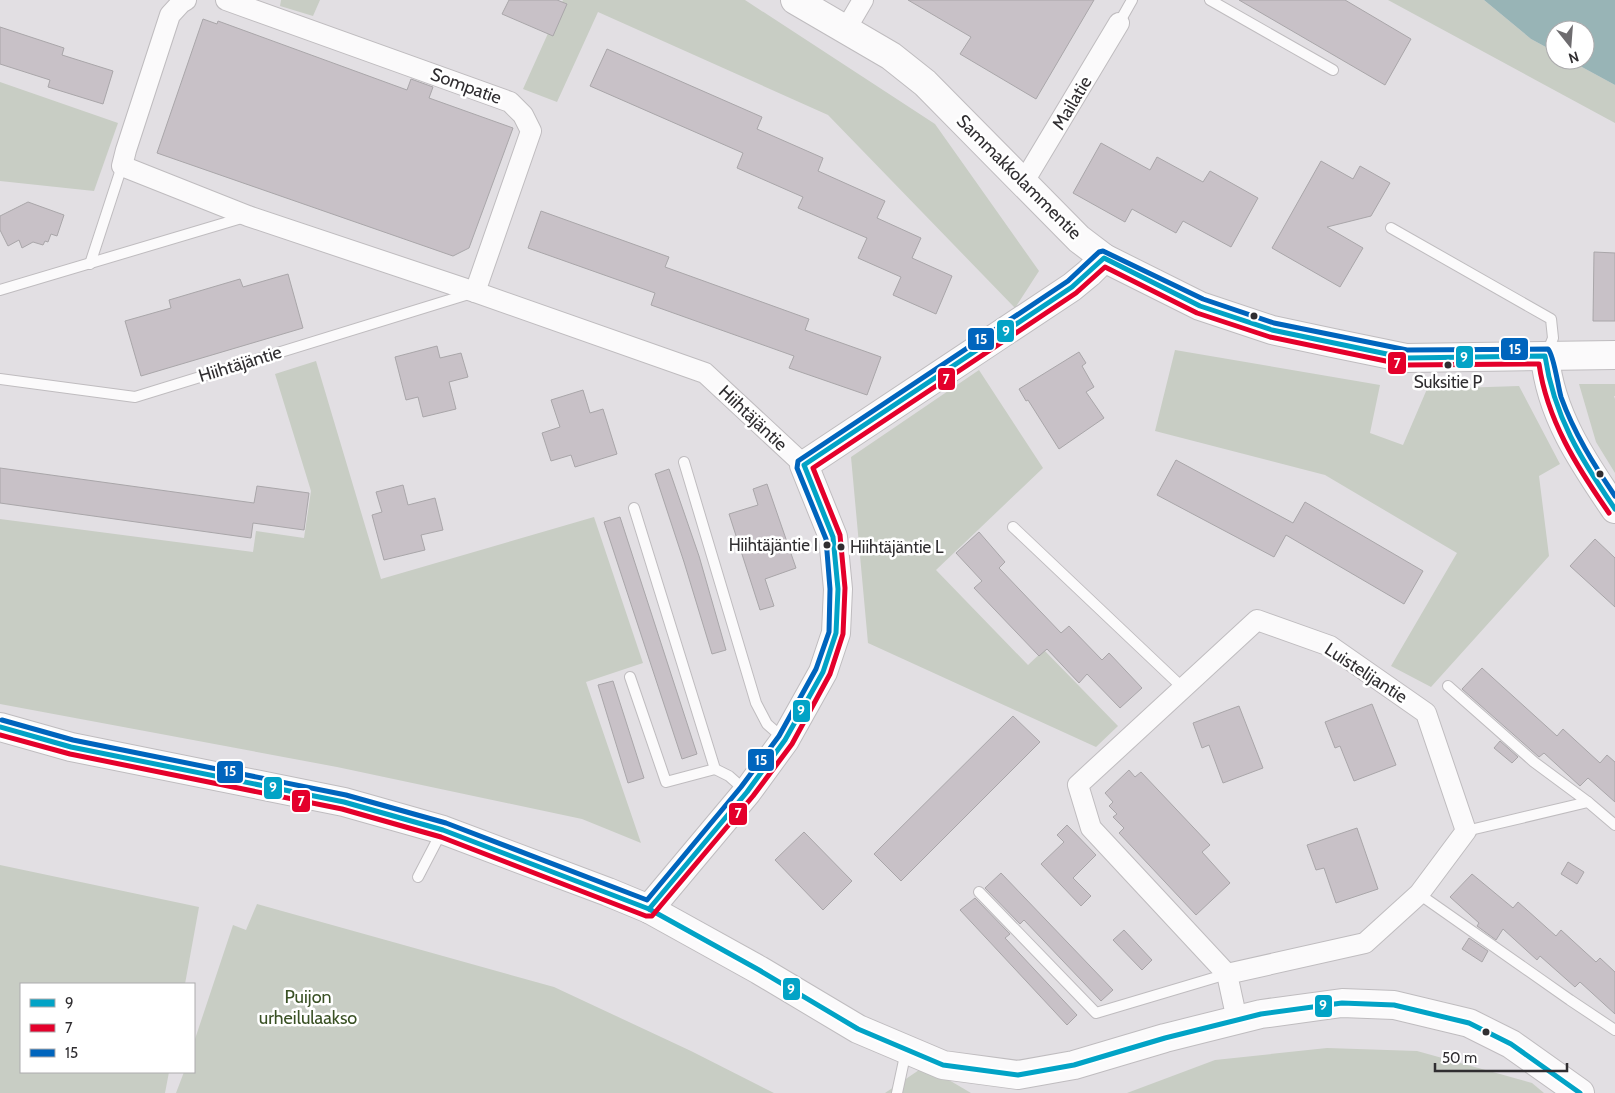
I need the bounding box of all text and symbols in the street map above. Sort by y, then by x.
north arrow [1545,20,1595,70]
text: N [1566,47,1581,67]
street label: Sompatie [428,63,504,109]
street label: Mailatie [1047,72,1097,134]
street label: Sammakkolammentie [952,110,1086,244]
unlabelled marker [1249,311,1259,321]
line badge: 9 [996,319,1015,343]
text: 9 [1002,322,1010,340]
line badge: 15 [967,327,995,351]
text: 15 [975,330,987,348]
line badge: 15 [1500,337,1529,361]
text: 15 [1509,340,1521,358]
street label: Hiihtäjäntie [196,341,284,387]
line badge: 9 [1455,345,1474,369]
text: 9 [1460,348,1468,366]
line badge: 7 [1387,351,1407,375]
text: 7 [1393,354,1401,372]
marker: Suksitie P [1443,360,1453,370]
line badge: 7 [937,367,956,391]
text: 7 [942,370,950,388]
place label: Suksitie P [1414,372,1483,392]
street label: Hiihtäjäntie [714,381,792,455]
unlabelled marker [1595,469,1605,479]
place label: Hiihtäjäntie I [729,535,818,556]
place label: Hiihtäjäntie L [850,537,944,558]
marker: Hiihtäjäntie I [822,540,832,550]
marker: Hiihtäjäntie L [836,542,846,552]
street label: Luistelijantie [1320,638,1412,708]
line badge: 9 [792,699,811,723]
text: 9 [797,701,805,719]
line badge: 15 [747,748,775,772]
text: 15 [755,751,767,769]
line badge: 15 [216,760,244,784]
text: 15 [224,762,236,780]
line badge: 9 [263,776,283,800]
text: 9 [269,778,277,796]
line badge: 7 [291,789,311,813]
text: 7 [297,792,305,810]
line badge: 7 [728,802,748,826]
text: 7 [734,804,742,822]
line badge: 9 [782,977,801,1001]
text: 9 [787,980,795,998]
legend [20,983,195,1073]
park label: Puijon urheilulaakso [259,986,357,1029]
text: 9 [65,994,74,1012]
line badge: 9 [1314,994,1333,1018]
text: 9 [1319,996,1327,1014]
text: 7 [65,1019,73,1037]
unlabelled marker [1481,1027,1491,1037]
scale bar [1435,1040,1568,1072]
text: 15 [65,1044,78,1062]
text: 50 m [1442,1049,1477,1067]

